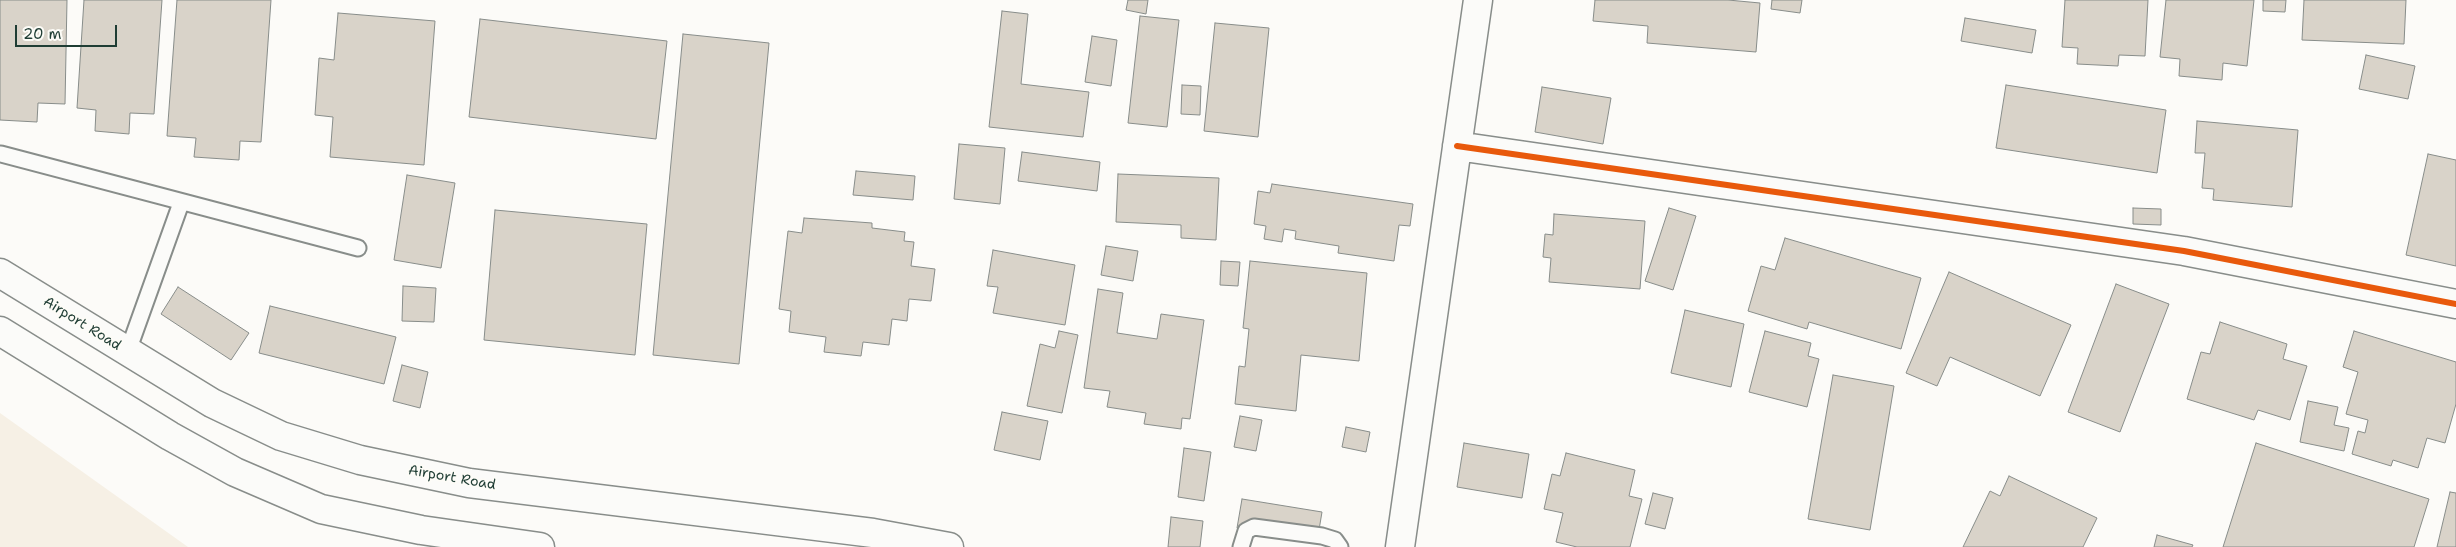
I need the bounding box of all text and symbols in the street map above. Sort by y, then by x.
scale bar [18,15,120,47]
text: 20 m [23,24,62,44]
street label: Airport Road [40,293,124,355]
street label: Airport Road [407,462,497,494]

